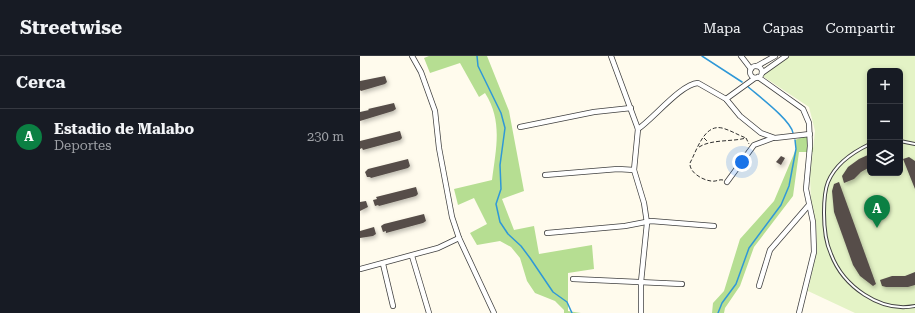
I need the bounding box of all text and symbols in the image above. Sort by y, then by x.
text: Streetwise [20,16,122,39]
text: Mapa [703,20,741,36]
text: Capas [763,20,804,36]
text: Compartir [826,20,895,36]
map controls [867,68,903,176]
button: + [867,68,903,104]
text: Cerca [16,72,66,92]
button: − [867,104,903,140]
text: Estadio de Malabo [54,120,194,138]
text: A [24,129,34,144]
text: 230 m [307,129,344,144]
text: Deportes [54,138,111,153]
button: layers [867,140,903,176]
your location [732,152,752,172]
pin: A [864,195,890,228]

